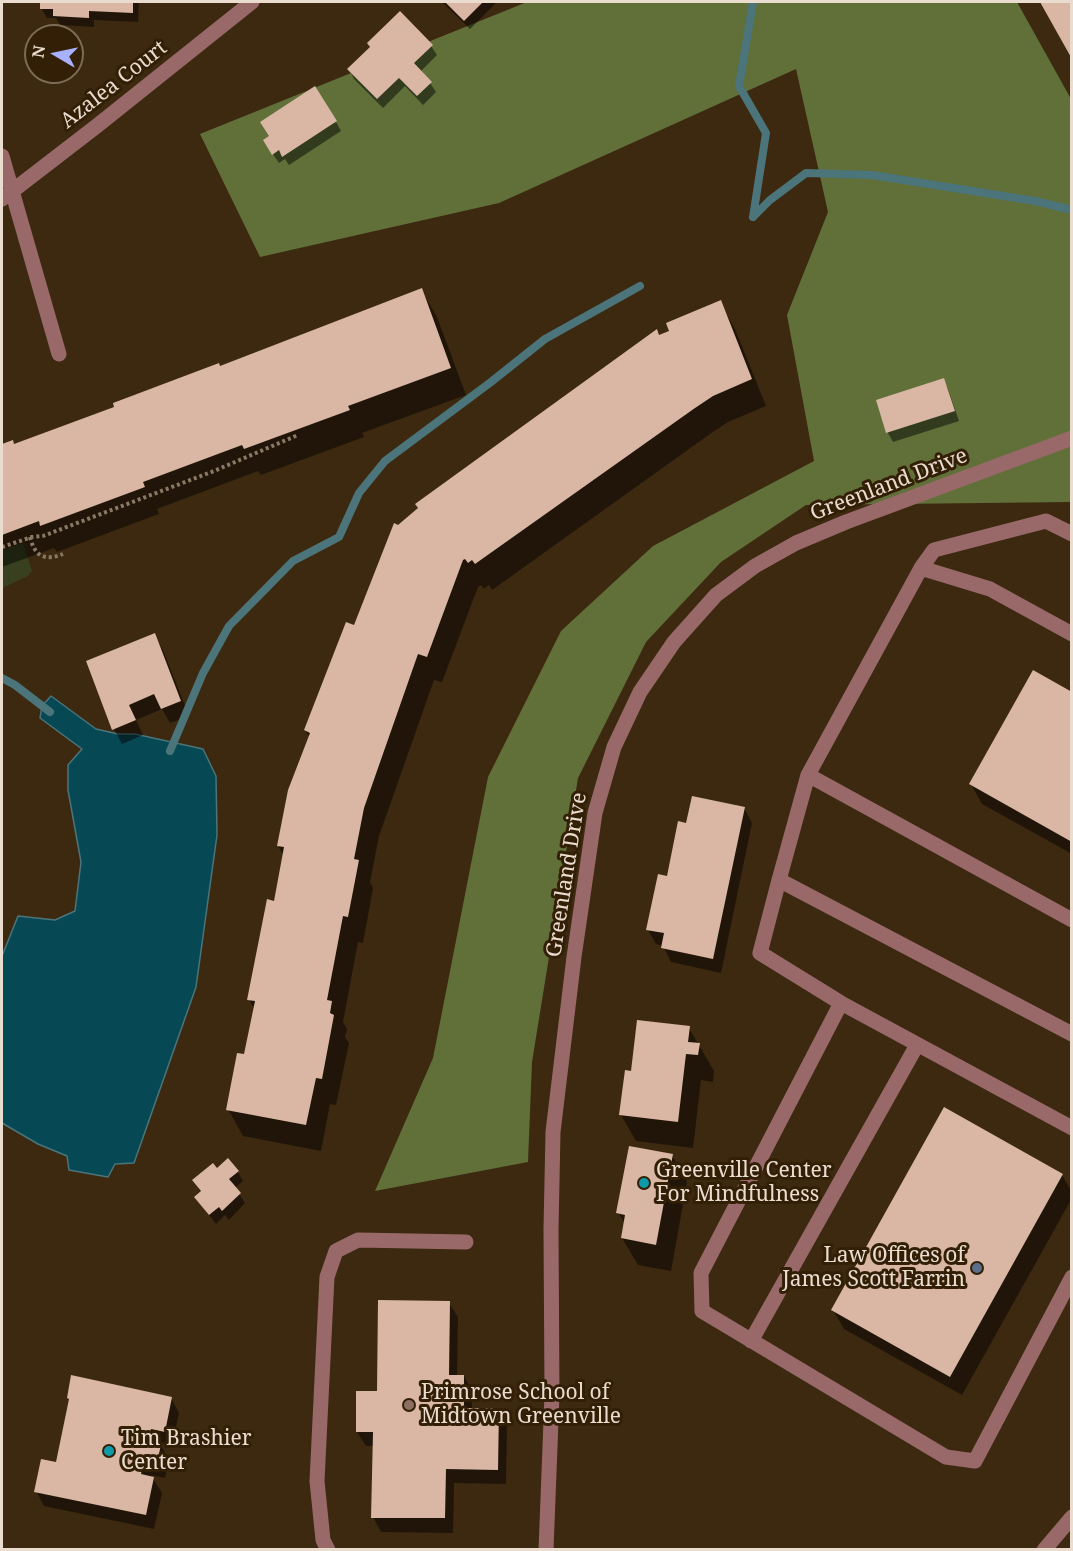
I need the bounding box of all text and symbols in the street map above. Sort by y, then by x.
north arrow [24,24,84,84]
street label: Azalea Court [56,36,172,134]
text: N [26,44,50,59]
street label: Greenland Drive [807,443,971,527]
street label: Greenland Drive [542,791,592,959]
place label: Greenville Center For Mindfulness [656,1158,832,1208]
marker: Greenville Center For Mindfulness [637,1176,651,1190]
place label: Law Offices of James Scott Farrin [782,1243,965,1293]
marker: Law Offices of James Scott Farrin [970,1261,984,1275]
place label: Primrose School of Midtown Greenville [421,1380,621,1430]
marker: Primrose School of Midtown Greenville [402,1398,416,1412]
place label: Tim Brashier Center [121,1426,252,1476]
marker: Tim Brashier Center [102,1444,116,1458]

